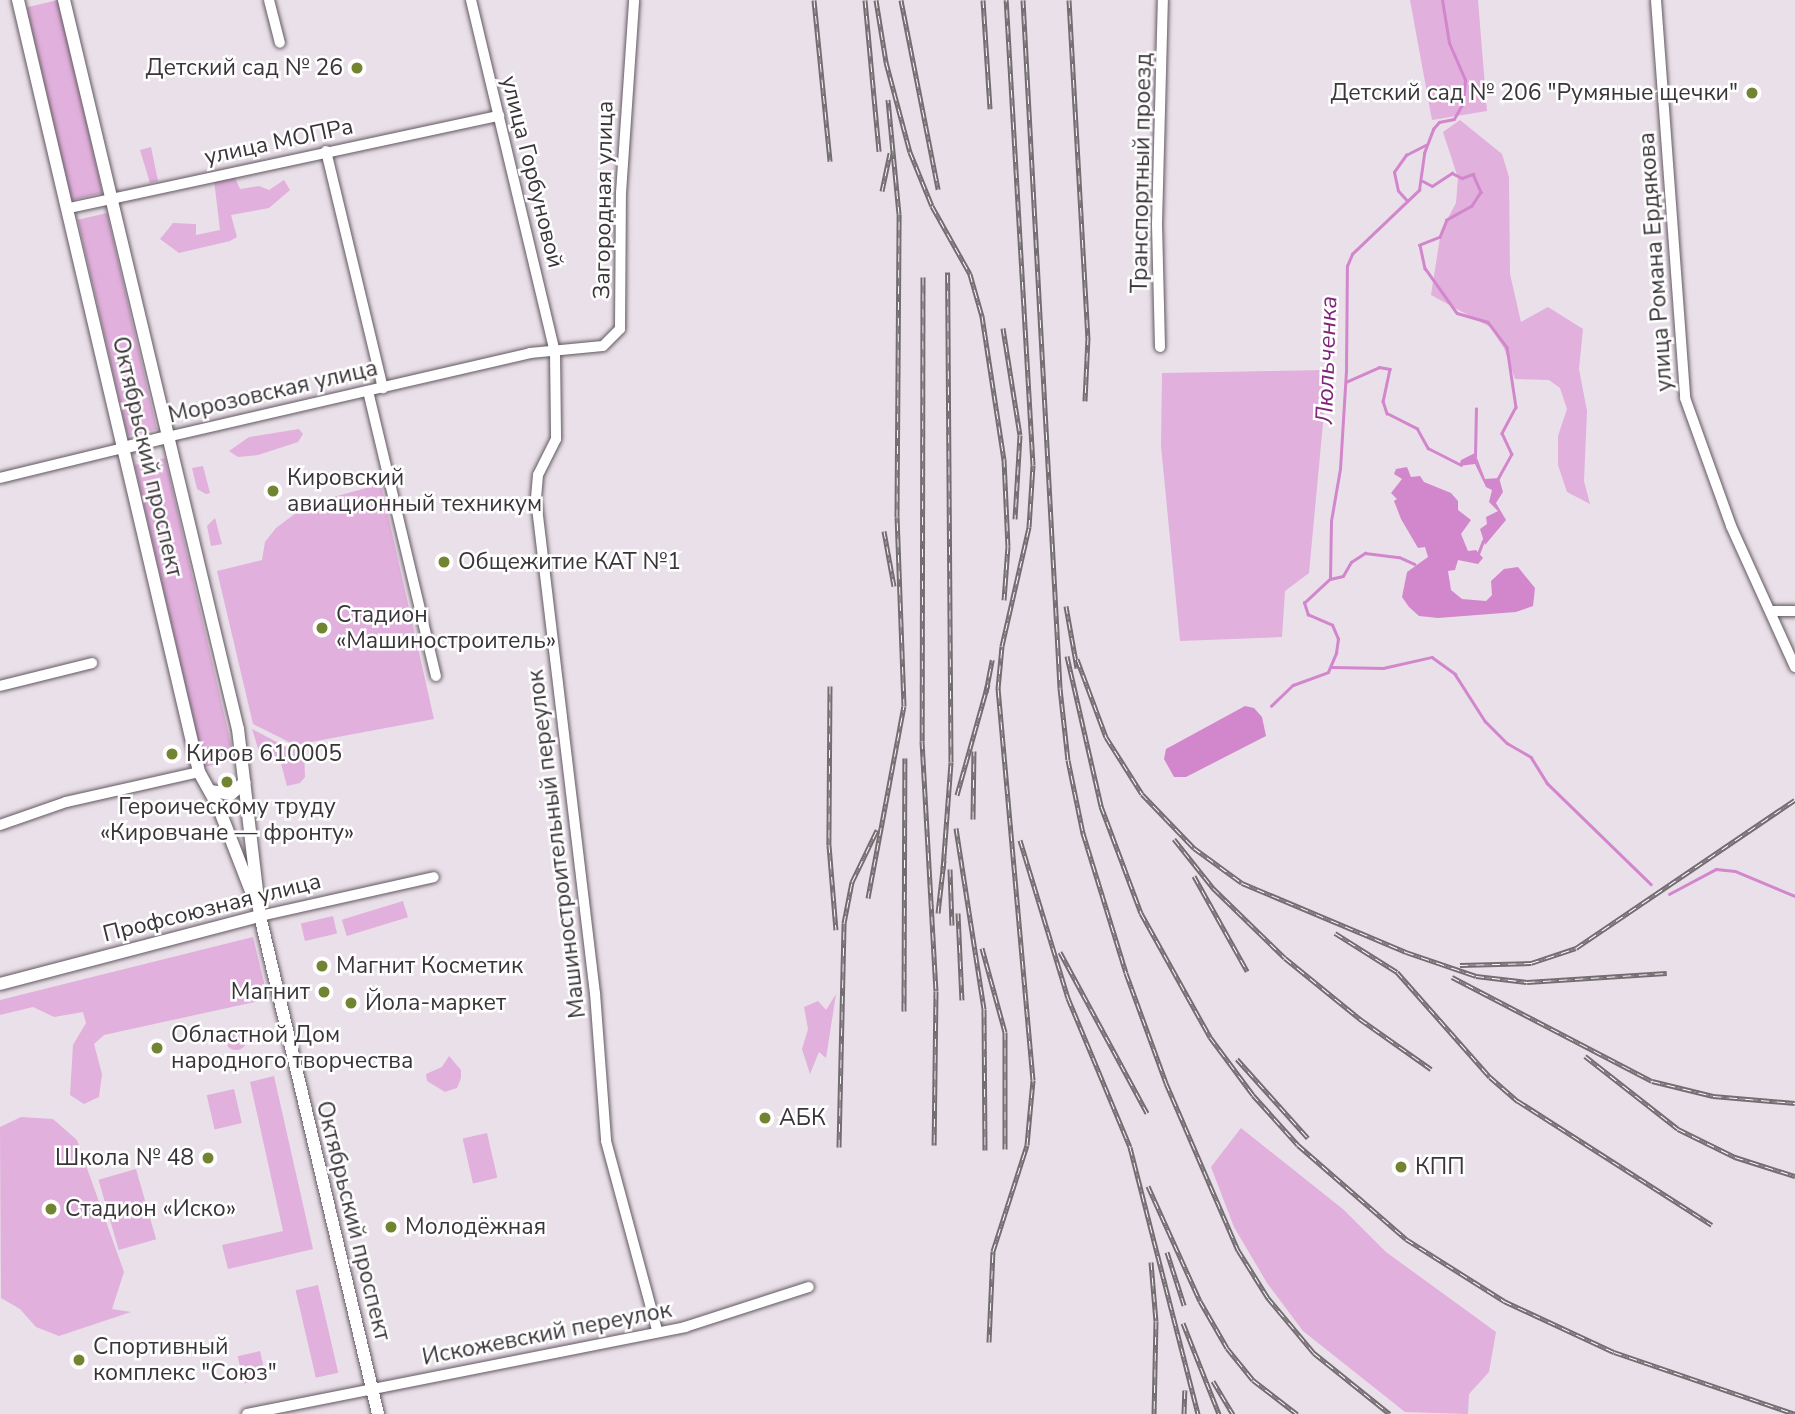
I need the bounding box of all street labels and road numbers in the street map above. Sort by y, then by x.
street label: Транспортный проезд [1126,53,1158,293]
street label: улица Горбуновой [495,73,569,271]
street label: Загородная улица [588,100,620,300]
street label: улица МОПРа [202,113,356,171]
street label: улица Романа Ердякова [1633,131,1679,393]
street label: Октябрьский проспект [106,334,188,580]
street label: Морозовская улица [166,354,380,430]
street label: Машиностроительный переулок [522,668,592,1020]
street label: Профсоюзная улица [100,868,324,948]
street label: Октябрьский проспект [310,1098,396,1344]
street label: Искожевский переулок [420,1296,674,1372]

